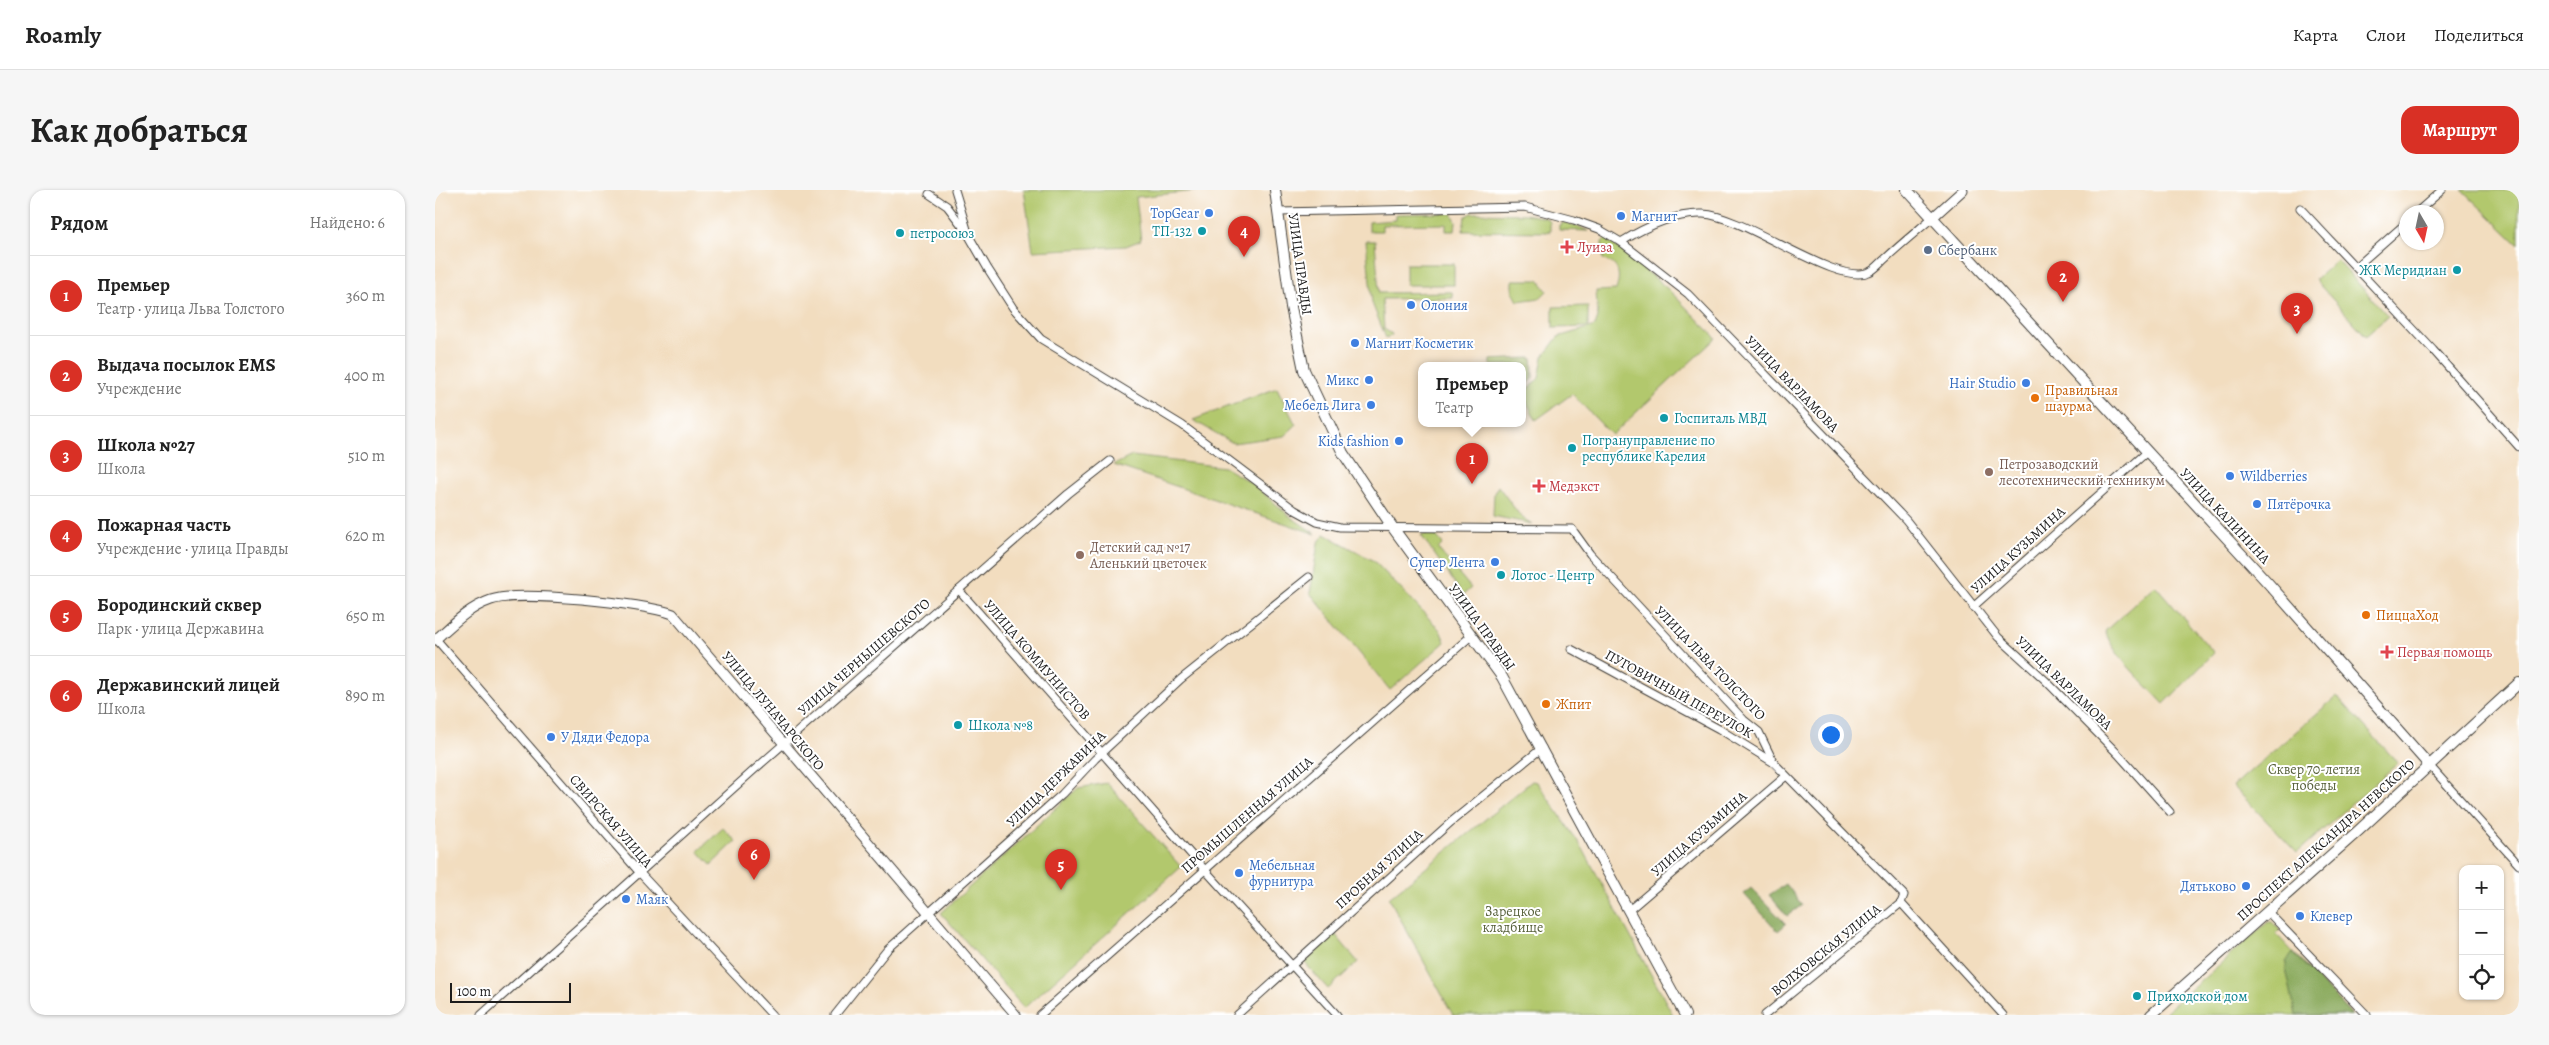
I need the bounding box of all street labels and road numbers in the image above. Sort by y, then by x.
street label: УЛИЦА ПРАВДЫ [1283,212,1317,316]
street label: УЛИЦА ВАРЛАМОВА [1741,332,1844,437]
street label: УЛИЦА КАЛИНИНА [2176,464,2275,569]
street label: УЛИЦА КУЗЬМИНА [1967,502,2070,598]
street label: УЛИЦА ПРАВДЫ [1444,580,1520,674]
street label: УЛИЦА ЧЕРНЫШЕВСКОГО [794,594,934,720]
street label: УЛИЦА КОММУНИСТОВ [979,596,1095,724]
street label: УЛИЦА ЛЬВА ТОЛСТОГО [1650,602,1770,725]
street label: УЛИЦА ВАРЛАМОВА [2012,632,2117,735]
street label: ПУГОВИЧНЫЙ ПЕРЕУЛОК [1602,645,1757,743]
street label: УЛИЦА ЛУНАЧАРСКОГО [717,647,829,775]
street label: УЛИЦА ДЕРЖАВИНА [1002,726,1110,831]
street label: ПРОМЫШЛЕННАЯ УЛИЦА [1177,752,1318,878]
street label: ПРОСПЕКТ АЛЕКСАНДРА НЕВСКОГО [2233,755,2419,925]
street label: СВИРСКАЯ УЛИЦА [565,770,657,872]
street label: УЛИЦА КУЗЬМИНА [1647,787,1752,881]
street label: ПРОБНАЯ УЛИЦА [1331,824,1427,913]
street label: ВОЛХОВСКАЯ УЛИЦА [1767,899,1885,1000]

